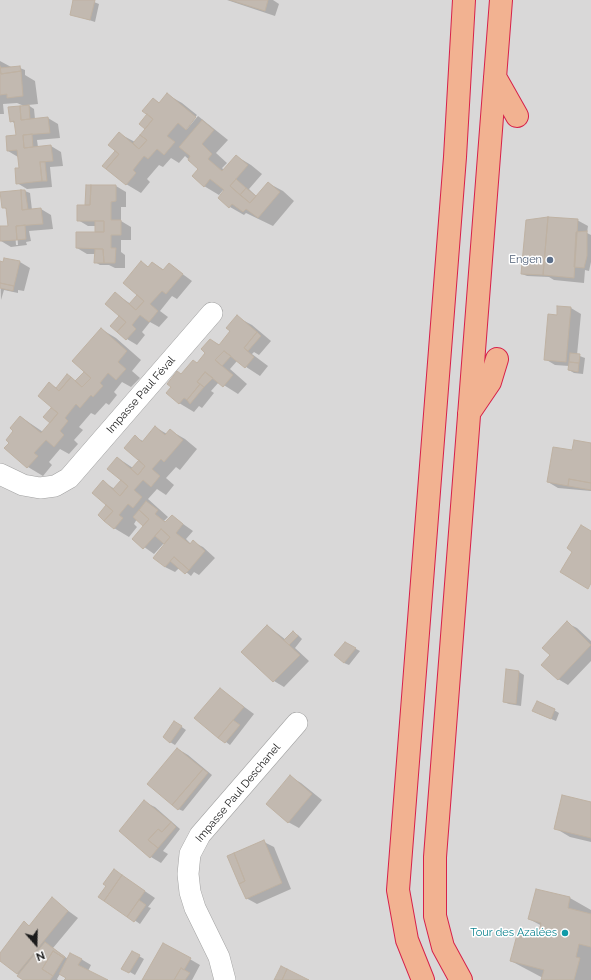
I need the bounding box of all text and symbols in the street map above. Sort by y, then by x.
place label: Engen [509,253,542,267]
marker: Engen [545,255,555,265]
street label: Impasse Paul Féval [104,354,178,436]
street label: Impasse Paul Deschanel [193,741,283,845]
north arrow [16,924,56,964]
place label: Tour des Azalées [470,926,557,940]
marker: Tour des Azalées [560,928,570,938]
text: N [34,948,46,963]

